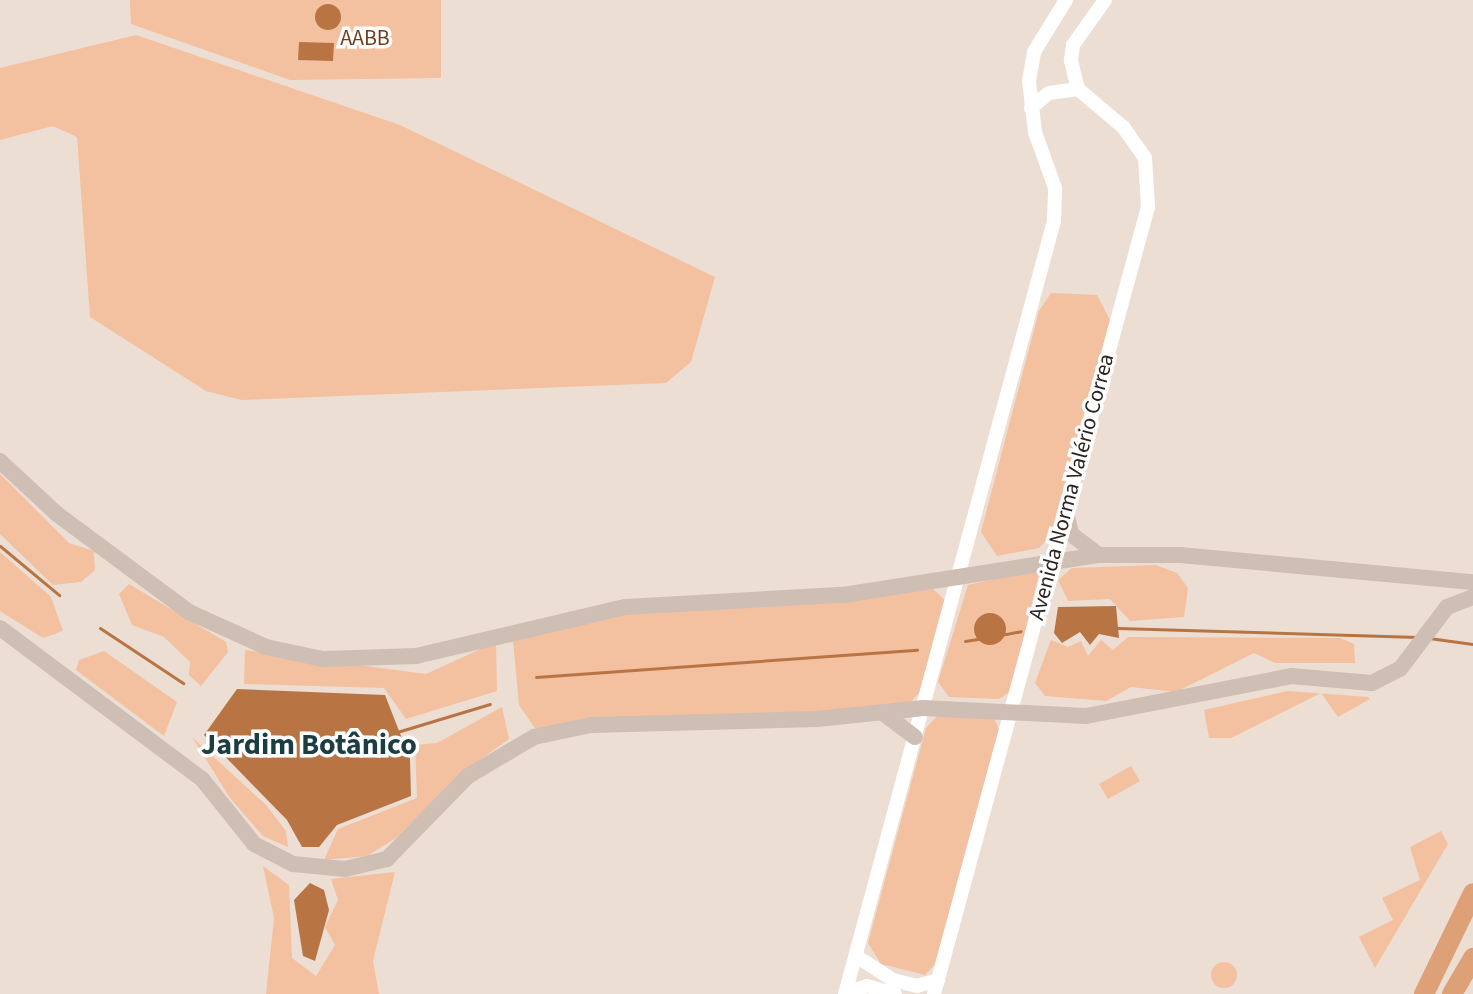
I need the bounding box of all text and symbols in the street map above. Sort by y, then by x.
park label: AABB [340,26,390,52]
street label: Avenida Norma Valério Correa [1024,351,1120,623]
district label: Jardim Botânico [201,727,417,763]

